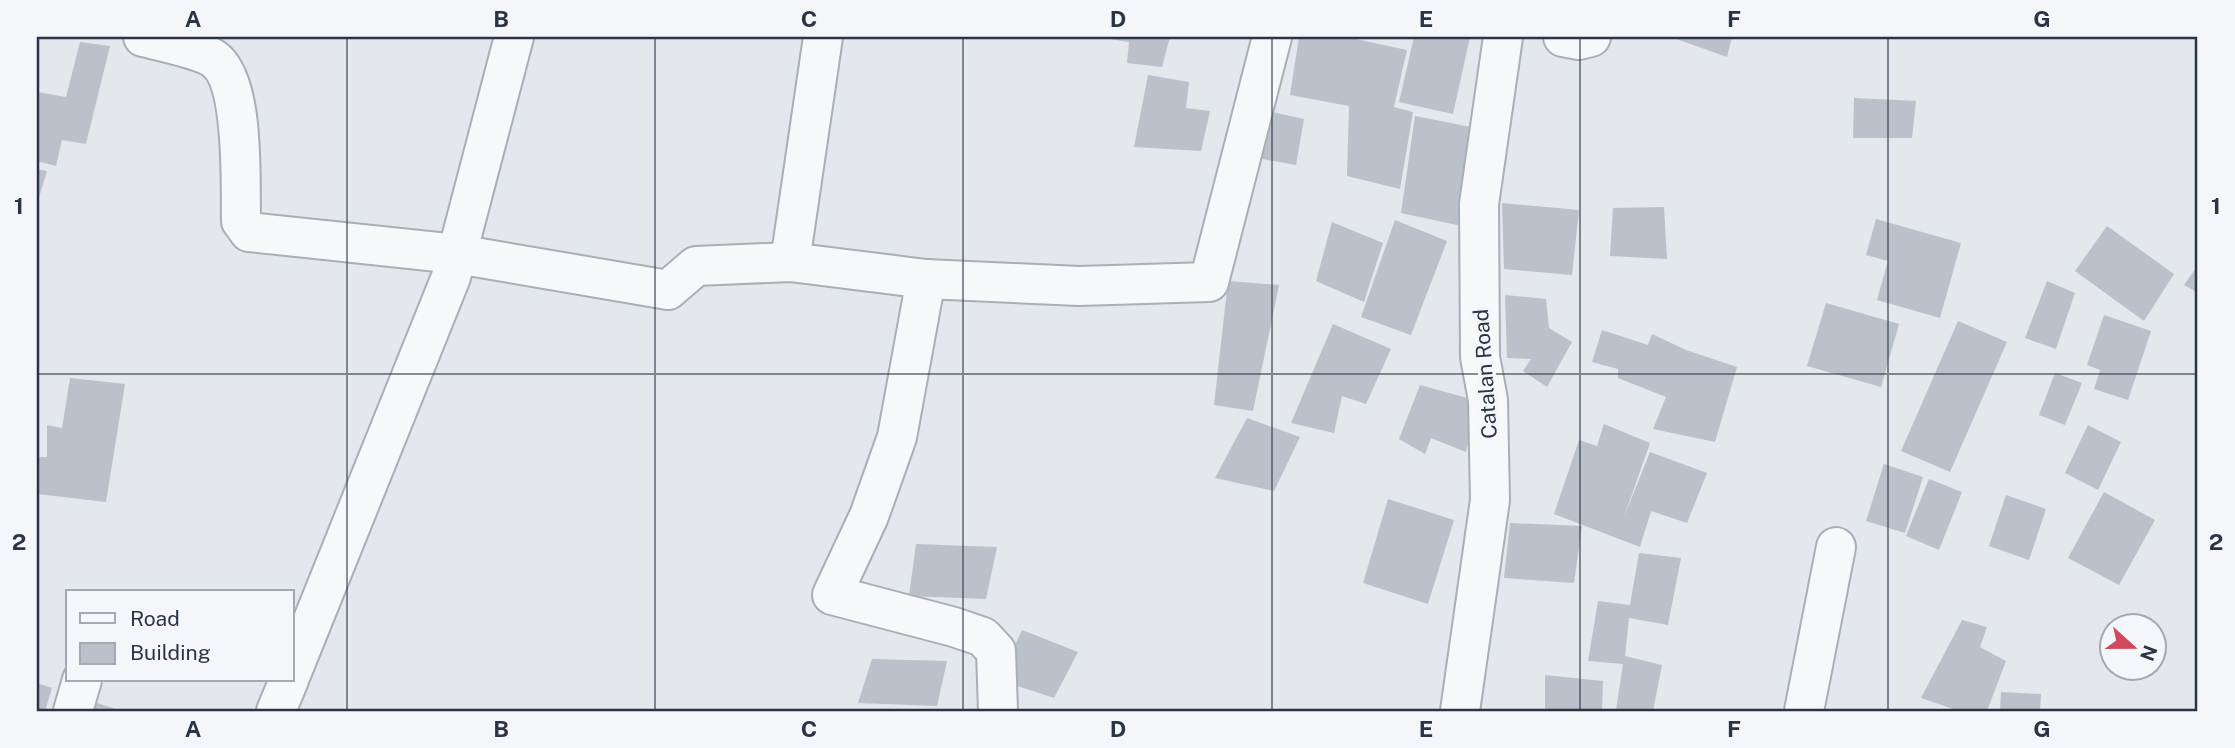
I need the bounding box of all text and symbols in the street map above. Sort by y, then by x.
text: A [185,5,202,32]
text: B [493,5,509,32]
text: C [801,5,817,32]
text: D [1110,5,1126,32]
text: E [1419,5,1433,32]
text: F [1727,5,1741,32]
text: G [2033,5,2051,32]
text: 1 [14,192,24,219]
text: 1 [2211,192,2221,219]
street label: Catalan Road [1468,308,1502,440]
text: 2 [12,528,26,555]
text: 2 [2209,528,2223,555]
legend [66,590,294,682]
text: Road [130,606,180,631]
north arrow [2098,612,2168,682]
text: Building [130,640,211,665]
text: N [2136,642,2162,664]
text: A [185,715,202,742]
text: B [493,715,509,742]
text: C [801,715,817,742]
text: D [1110,715,1126,742]
text: E [1419,715,1433,742]
text: F [1727,715,1741,742]
text: G [2033,715,2051,742]

